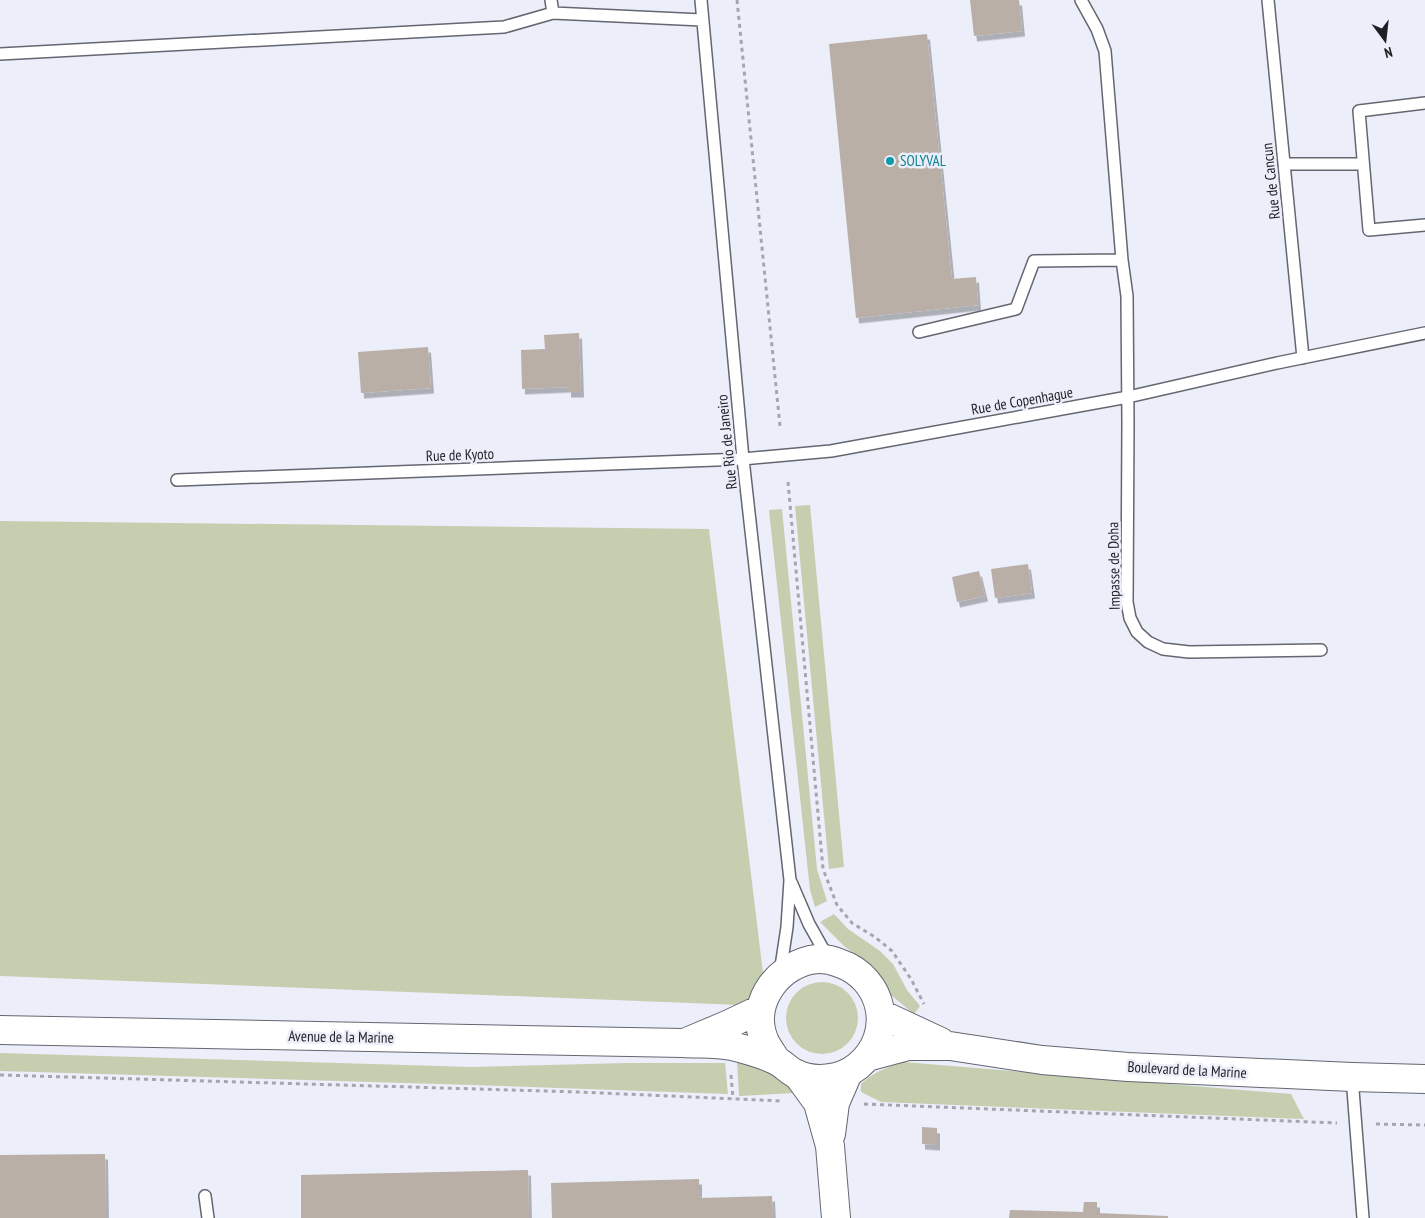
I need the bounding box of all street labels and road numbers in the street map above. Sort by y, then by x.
street label: Rue de Cancun [1257,142,1284,220]
street label: Rue de Copenhague [970,382,1074,419]
street label: Rue Rio de Janeiro [712,394,741,490]
street label: Rue de Kyoto [426,444,494,465]
street label: Impasse de Doha [1103,522,1124,610]
street label: Avenue de la Marine [288,1026,394,1047]
street label: Boulevard de la Marine [1127,1057,1247,1082]

